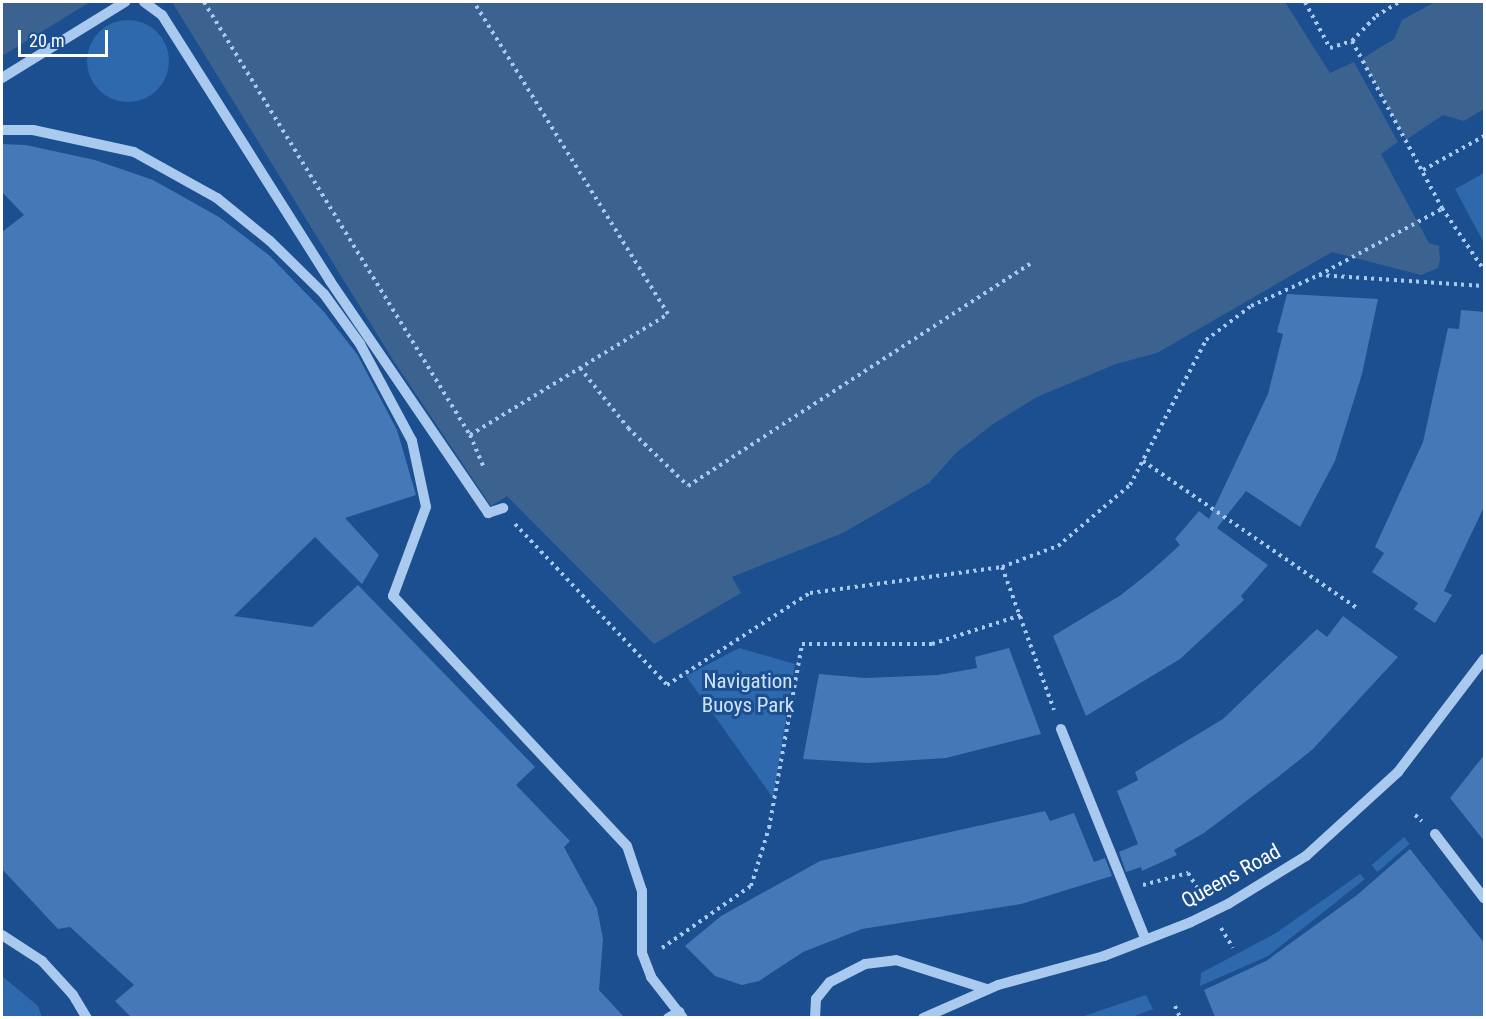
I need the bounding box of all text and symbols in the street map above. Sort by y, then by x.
scale bar [21,18,111,56]
text: 20 m [29,30,64,51]
park label: Navigation Buoys Park [702,668,794,718]
street label: Queens Road [1177,839,1285,913]

